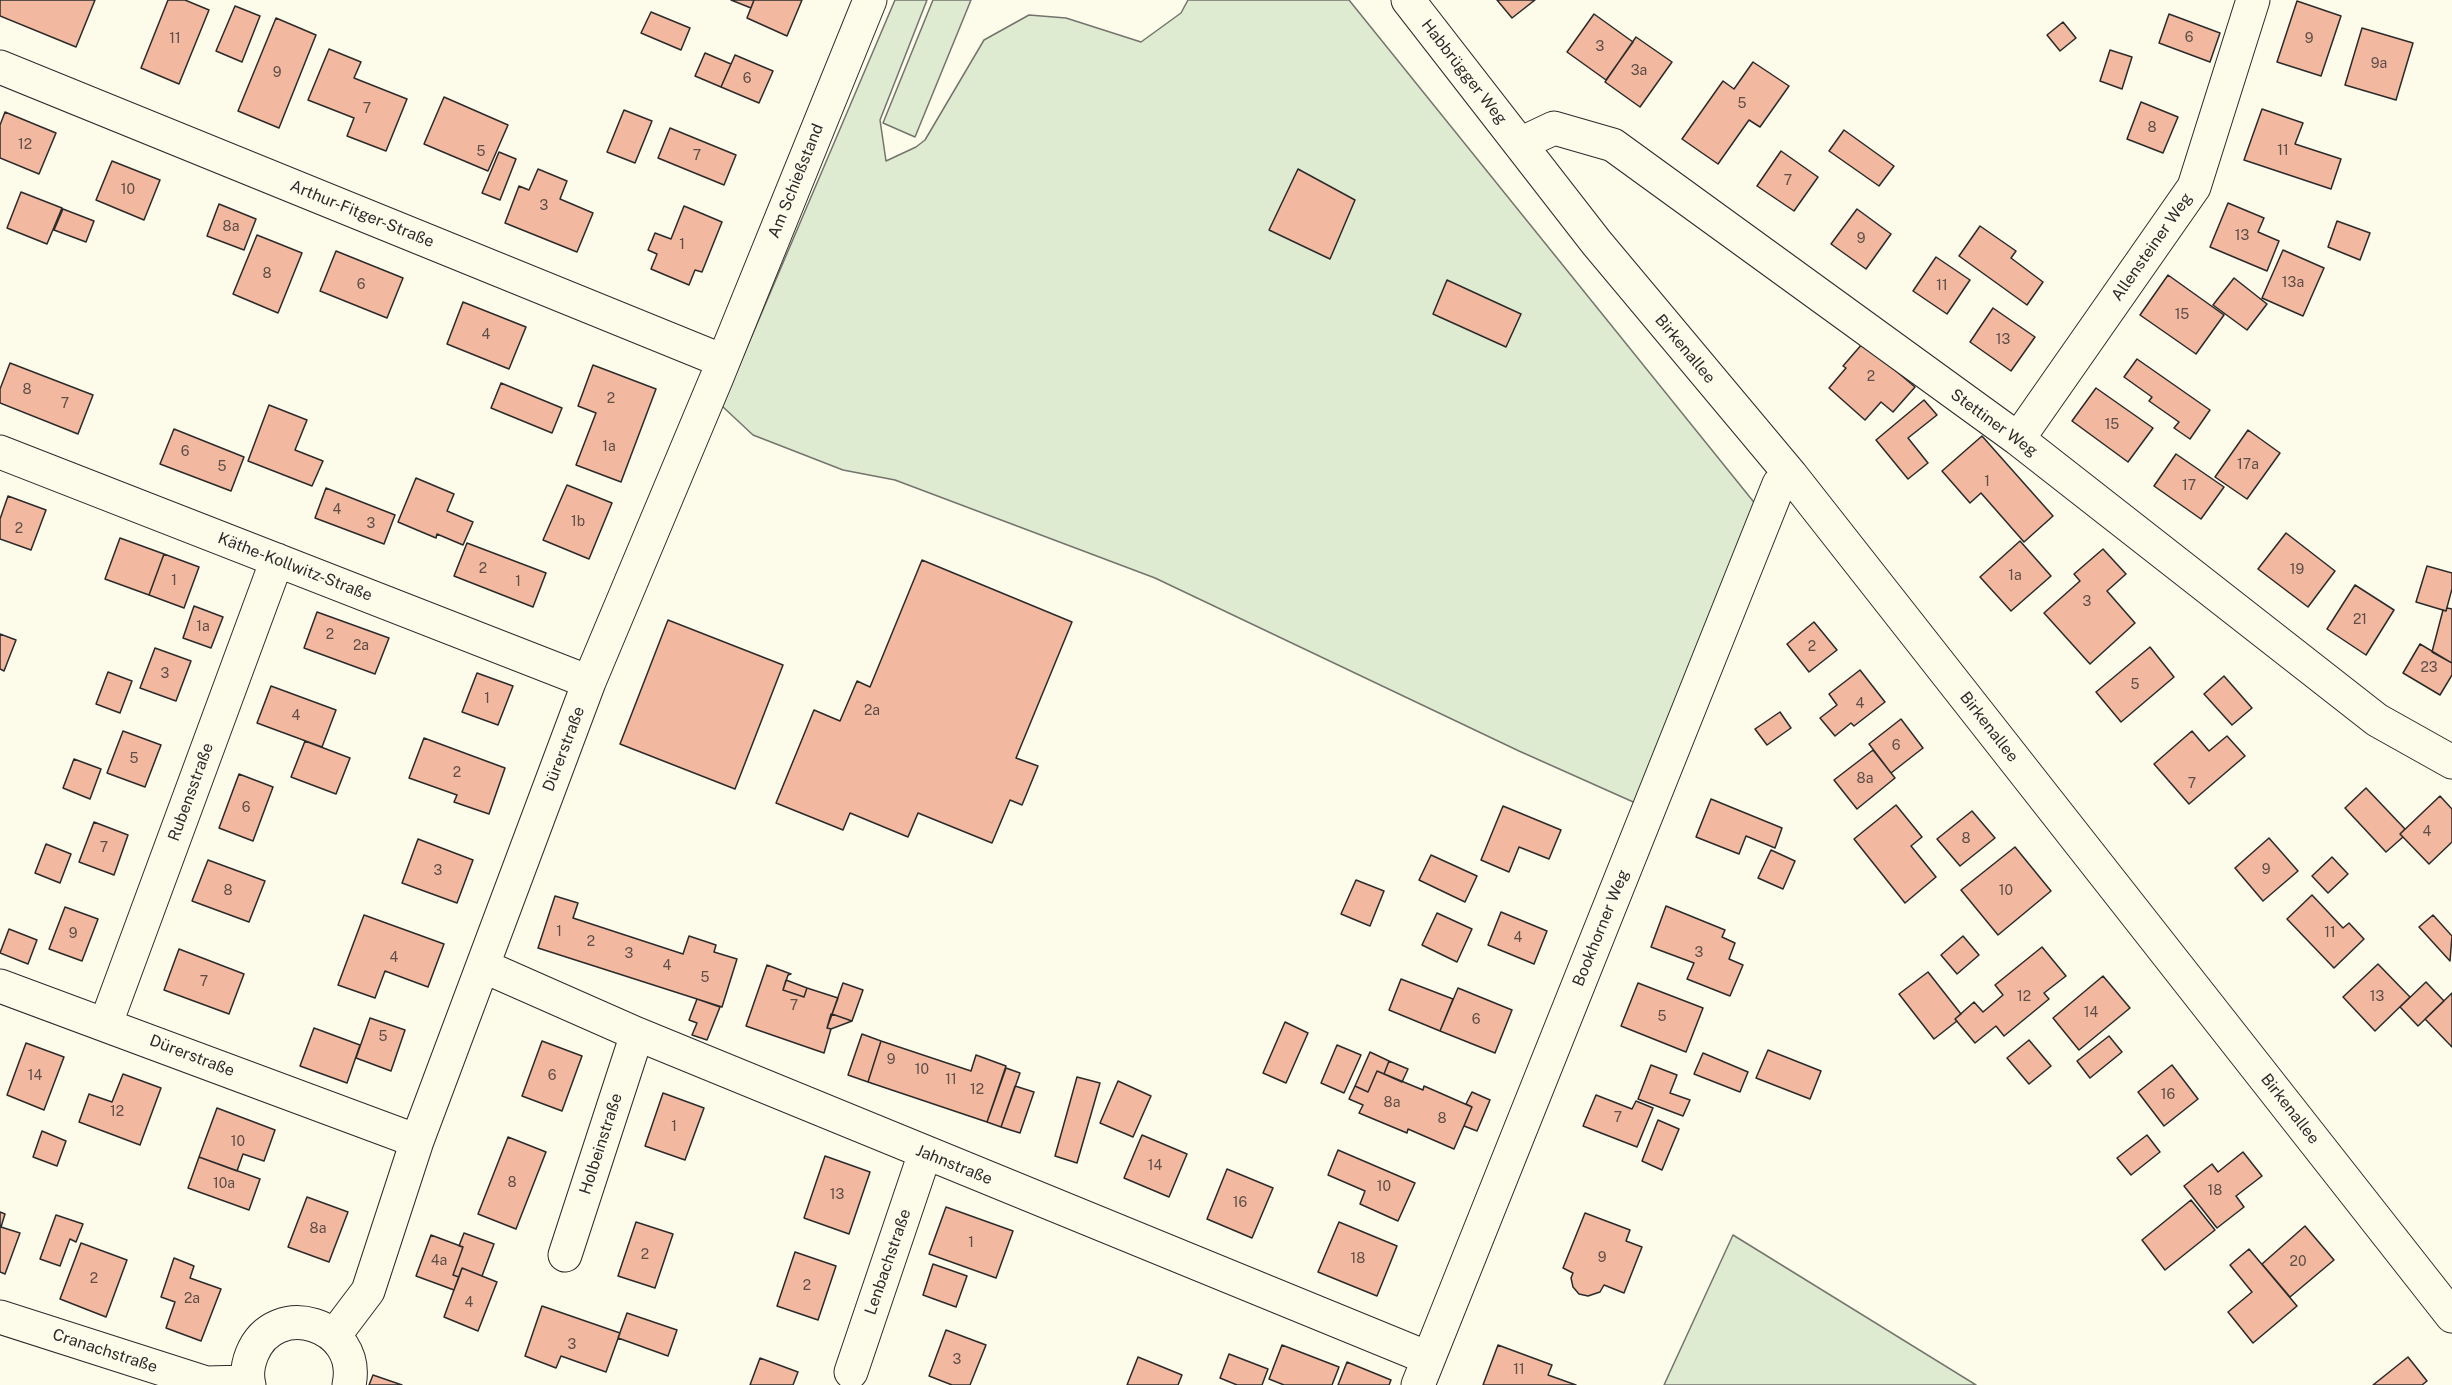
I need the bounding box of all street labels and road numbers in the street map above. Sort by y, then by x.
street label: Habbrügger Weg [1417,16,1511,128]
street label: Am Schießstand [764,121,828,241]
street label: Arthur-Fitger-Straße [287,176,437,252]
street label: Allensteiner Weg [2108,189,2196,305]
street label: Birkenallee [1651,311,1719,387]
street label: Stettiner Weg [1947,385,2041,461]
street label: Käthe-Kollwitz-Straße [215,529,375,605]
street label: Birkenallee [1956,688,2022,766]
street label: Dürerstraße [539,704,589,794]
street label: Rubensstraße [164,740,218,844]
street label: Bookhorner Weg [1569,867,1633,989]
street label: Dürerstraße [147,1031,237,1081]
street label: Birkenallee [2257,1070,2323,1148]
street label: Holbeinstraße [576,1091,626,1197]
street label: Jahnstraße [913,1141,995,1189]
street label: Lenbachstraße [861,1207,915,1317]
street label: Cranachstraße [50,1325,160,1377]

